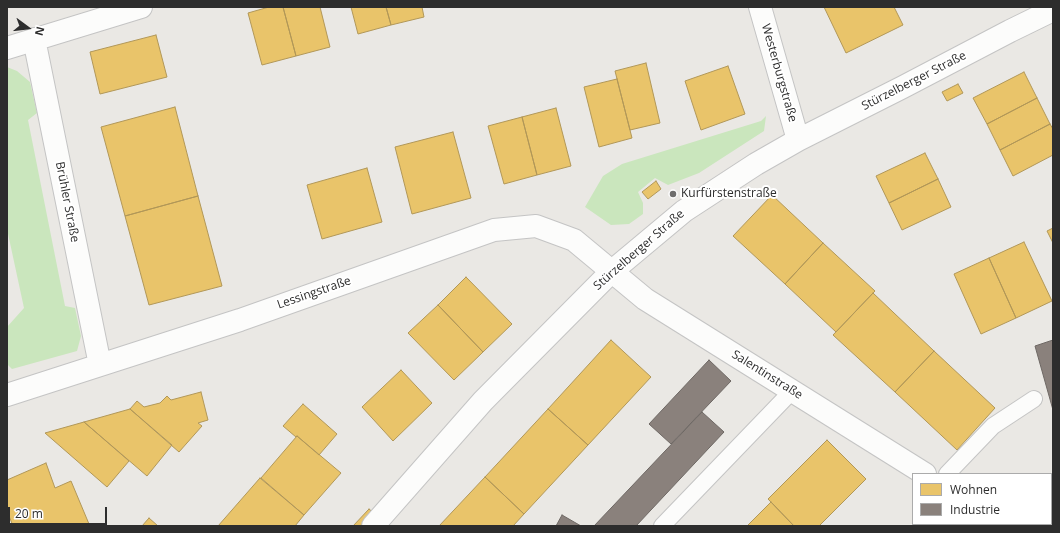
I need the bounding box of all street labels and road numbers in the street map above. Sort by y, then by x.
street label: Westerburgstraße [758,22,800,124]
street label: Stürzelberger Straße [859,48,969,114]
street label: Brühler Straße [52,160,82,244]
street label: Stürzelberger Straße [591,207,687,293]
street label: Lessingstraße [275,274,353,312]
street label: Salentinstraße [729,347,805,403]

